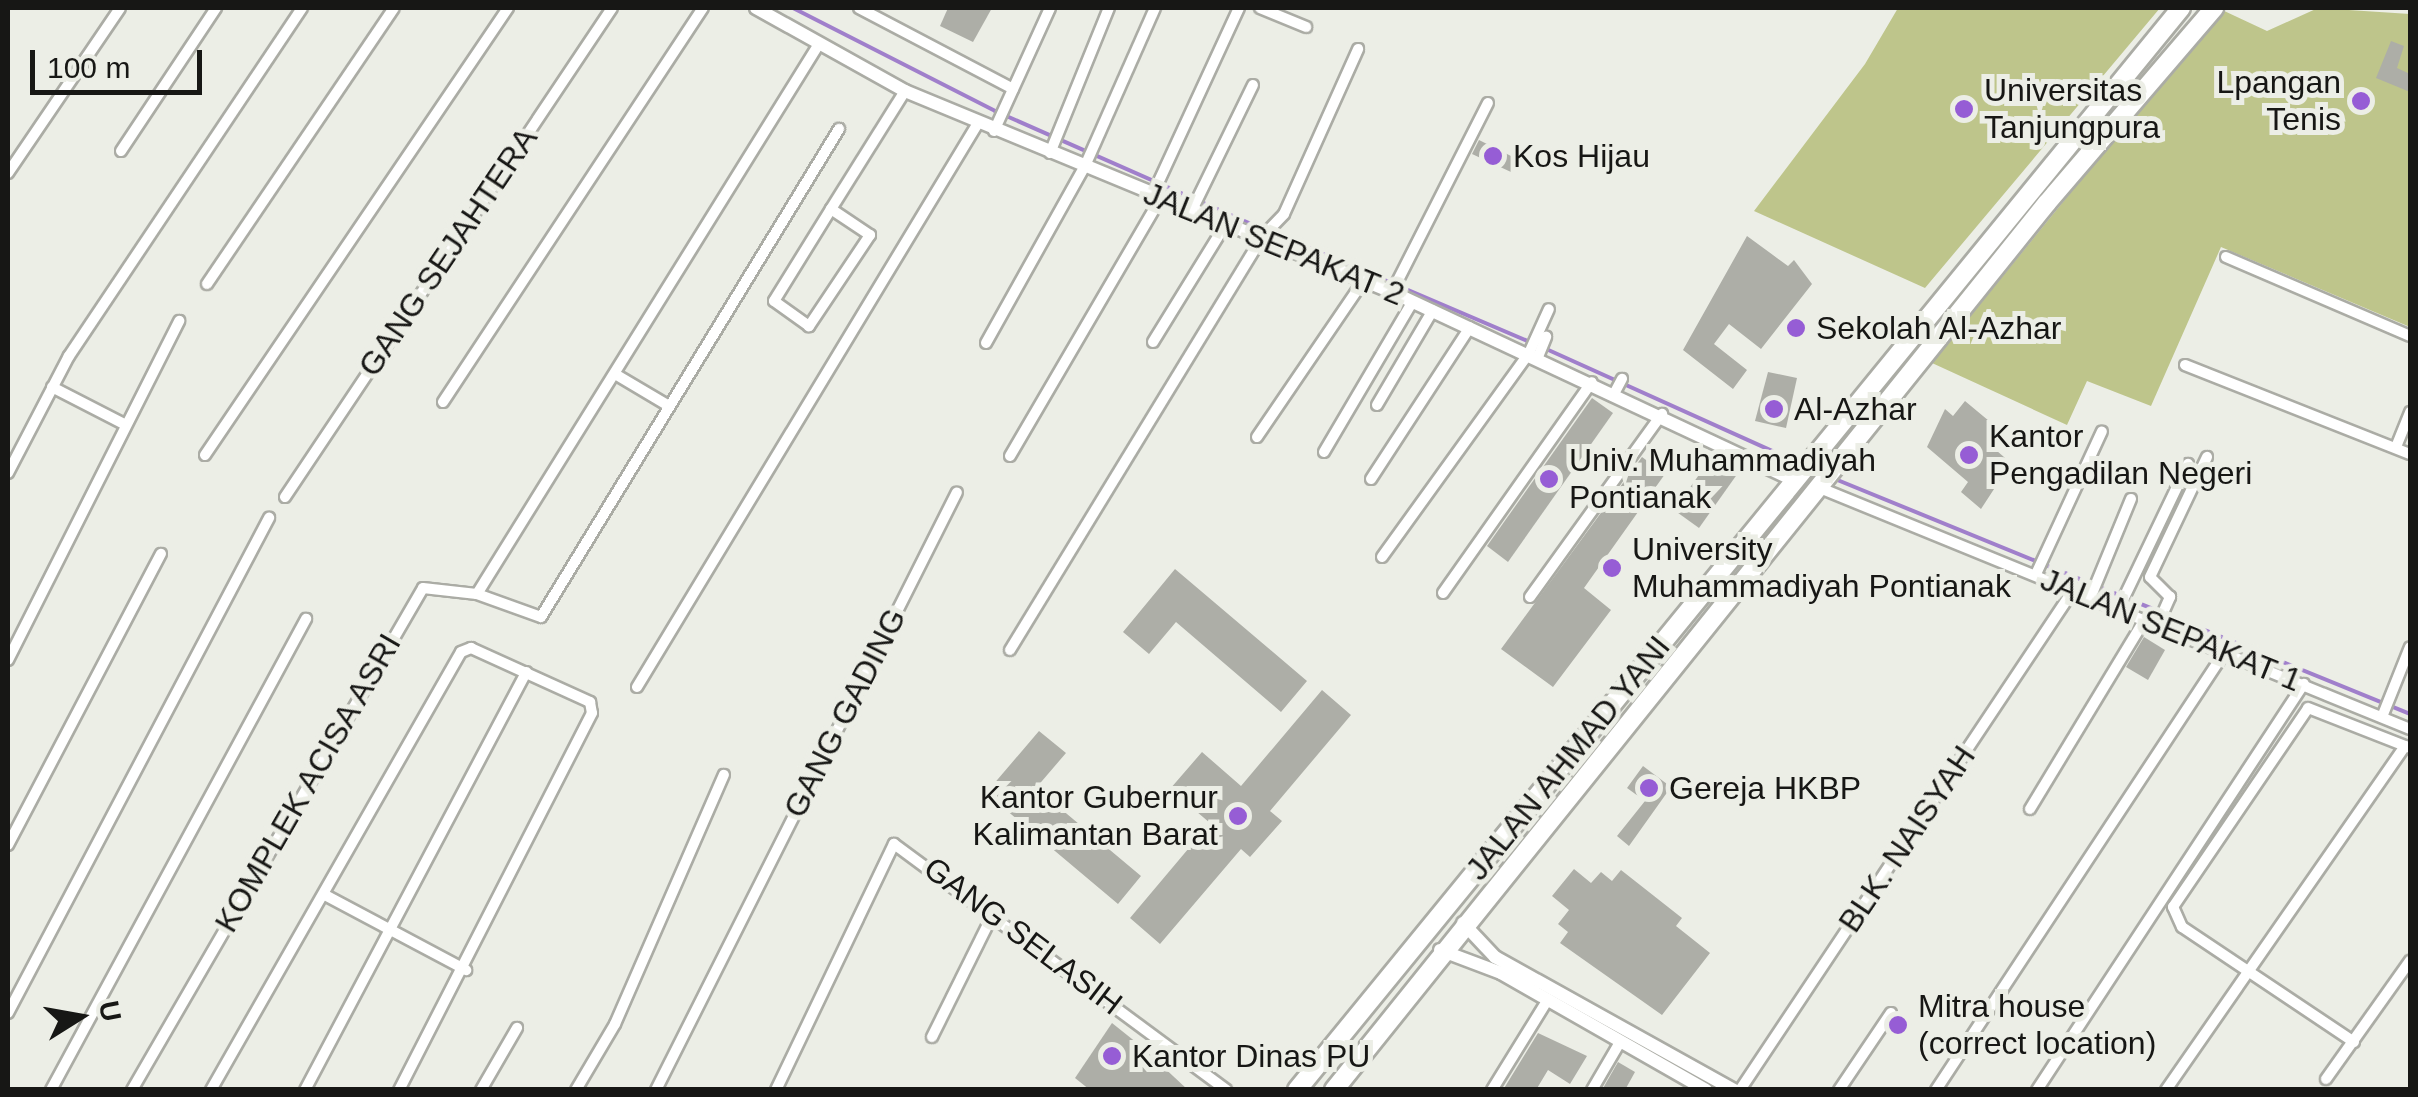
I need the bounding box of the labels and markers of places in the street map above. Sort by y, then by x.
place label: Lpangan Tenis [2216,64,2341,139]
place label: Universitas Tanjungpura [1984,72,2160,147]
marker: Lpangan Tenis [2350,90,2372,112]
marker: Universitas Tanjungpura [1953,98,1975,120]
place label: Kos Hijau [1513,137,1650,175]
marker: Kos Hijau [1482,145,1504,167]
place label: Sekolah Al-Azhar [1816,309,2063,347]
marker: Sekolah Al-Azhar [1785,317,1807,339]
place label: Al-Azhar [1794,390,1917,428]
marker: Al-Azhar [1763,398,1785,420]
place label: Kantor Pengadilan Negeri [1989,418,2252,493]
place label: Univ. Muhammadiyah Pontianak [1569,442,1876,517]
marker: Kantor Pengadilan Negeri [1958,444,1980,466]
marker: Univ. Muhammadiyah Pontianak [1538,468,1560,490]
place label: University Muhammadiyah Pontianak [1632,531,2011,606]
marker: University Muhammadiyah Pontianak [1601,557,1623,579]
place label: Gereja HKBP [1669,769,1861,807]
marker: Gereja HKBP [1638,777,1660,799]
place label: Kantor Gubernur Kalimantan Barat [973,779,1218,854]
marker: Kantor Gubernur Kalimantan Barat [1227,805,1249,827]
place label: Mitra house (correct location) [1918,988,2156,1063]
marker: Mitra house (correct location) [1887,1014,1909,1036]
place label: Kantor Dinas PU [1132,1037,1370,1075]
marker: Kantor Dinas PU [1101,1045,1123,1067]

